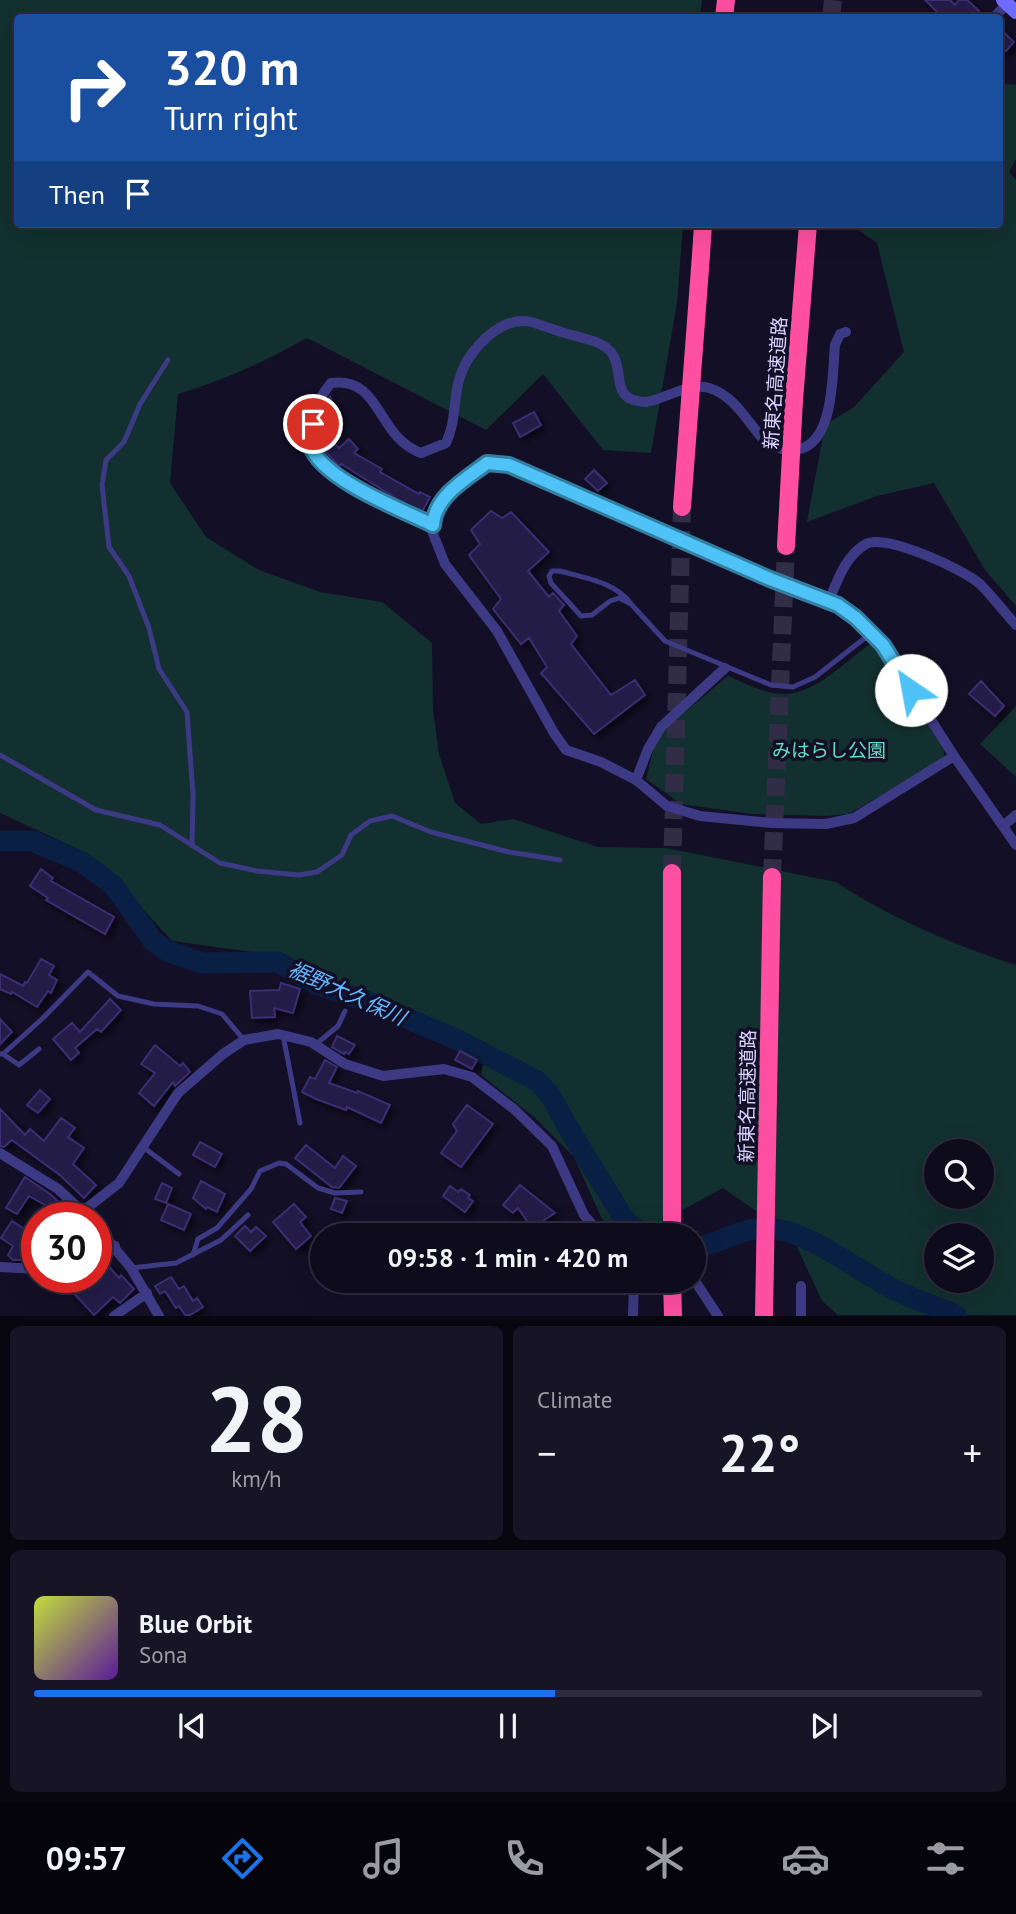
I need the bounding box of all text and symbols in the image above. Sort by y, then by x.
text: 320 m [164,35,299,99]
icon: right [49,42,140,133]
text: Turn right [164,97,298,139]
icon: arrive [119,175,157,213]
text: Then [49,178,105,211]
street label: 新東名高速道路 [758,316,792,450]
pin [283,394,343,454]
icon: arrive [294,405,332,443]
position arrow [874,653,948,727]
park label: みはらし公園 [772,738,886,762]
water label: 裾野大久保川 [284,955,412,1032]
street label: 新東名高速道路 [734,1029,760,1163]
map controls [924,1139,994,1293]
button: search [924,1139,994,1209]
speed limit sign: 30 [21,1202,112,1293]
button: layers [924,1223,994,1293]
text: 09:58 · 1 min · 420 m [388,1241,628,1274]
text: 28 [205,1359,308,1477]
text: Climate [537,1385,612,1414]
text: 22° [719,1419,800,1486]
text: − [537,1428,556,1477]
text: + [963,1428,982,1477]
text: km/h [231,1464,282,1493]
text: Blue Orbit [139,1607,252,1640]
text: Sona [139,1640,188,1669]
icon: previous [173,1707,211,1745]
icon: pause [489,1707,527,1745]
icon: next [805,1707,843,1745]
icon: directions [218,1834,267,1883]
icon: music [359,1834,408,1883]
icon: phone [500,1834,549,1883]
icon: climate [640,1834,689,1883]
icon: car [781,1834,830,1883]
icon: filters [921,1834,970,1883]
text: 09:57 [46,1837,127,1879]

